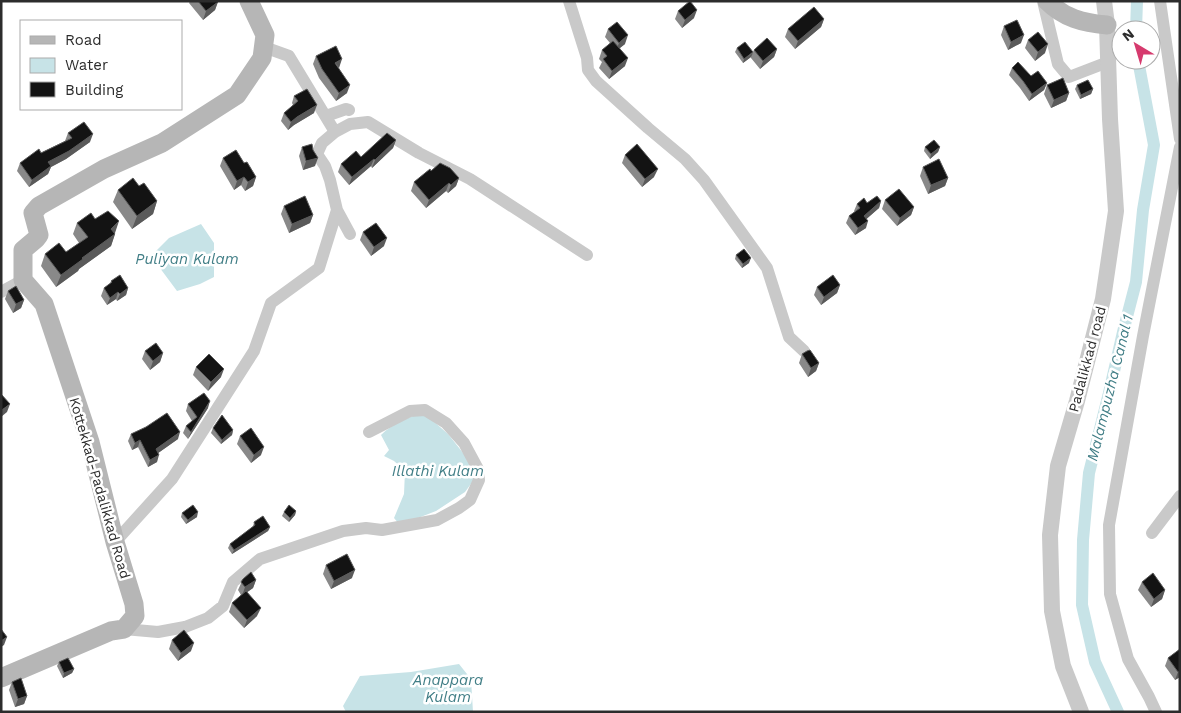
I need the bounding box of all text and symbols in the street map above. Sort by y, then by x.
legend [20,20,182,110]
north arrow [1111,20,1161,70]
text: N [1119,25,1137,44]
text: Road [65,31,102,49]
text: Water [65,56,108,74]
text: Building [65,81,123,99]
water label: Puliyan Kulam [135,250,239,268]
street label: Padalikkad road [1065,304,1109,414]
water label: Malampuzha Canal 1 [1083,313,1137,463]
street label: Kottekkad-Padalikkad Road [66,395,134,581]
water label: Illathi Kulam [392,462,484,480]
water label: Anappara Kulam [412,671,483,706]

